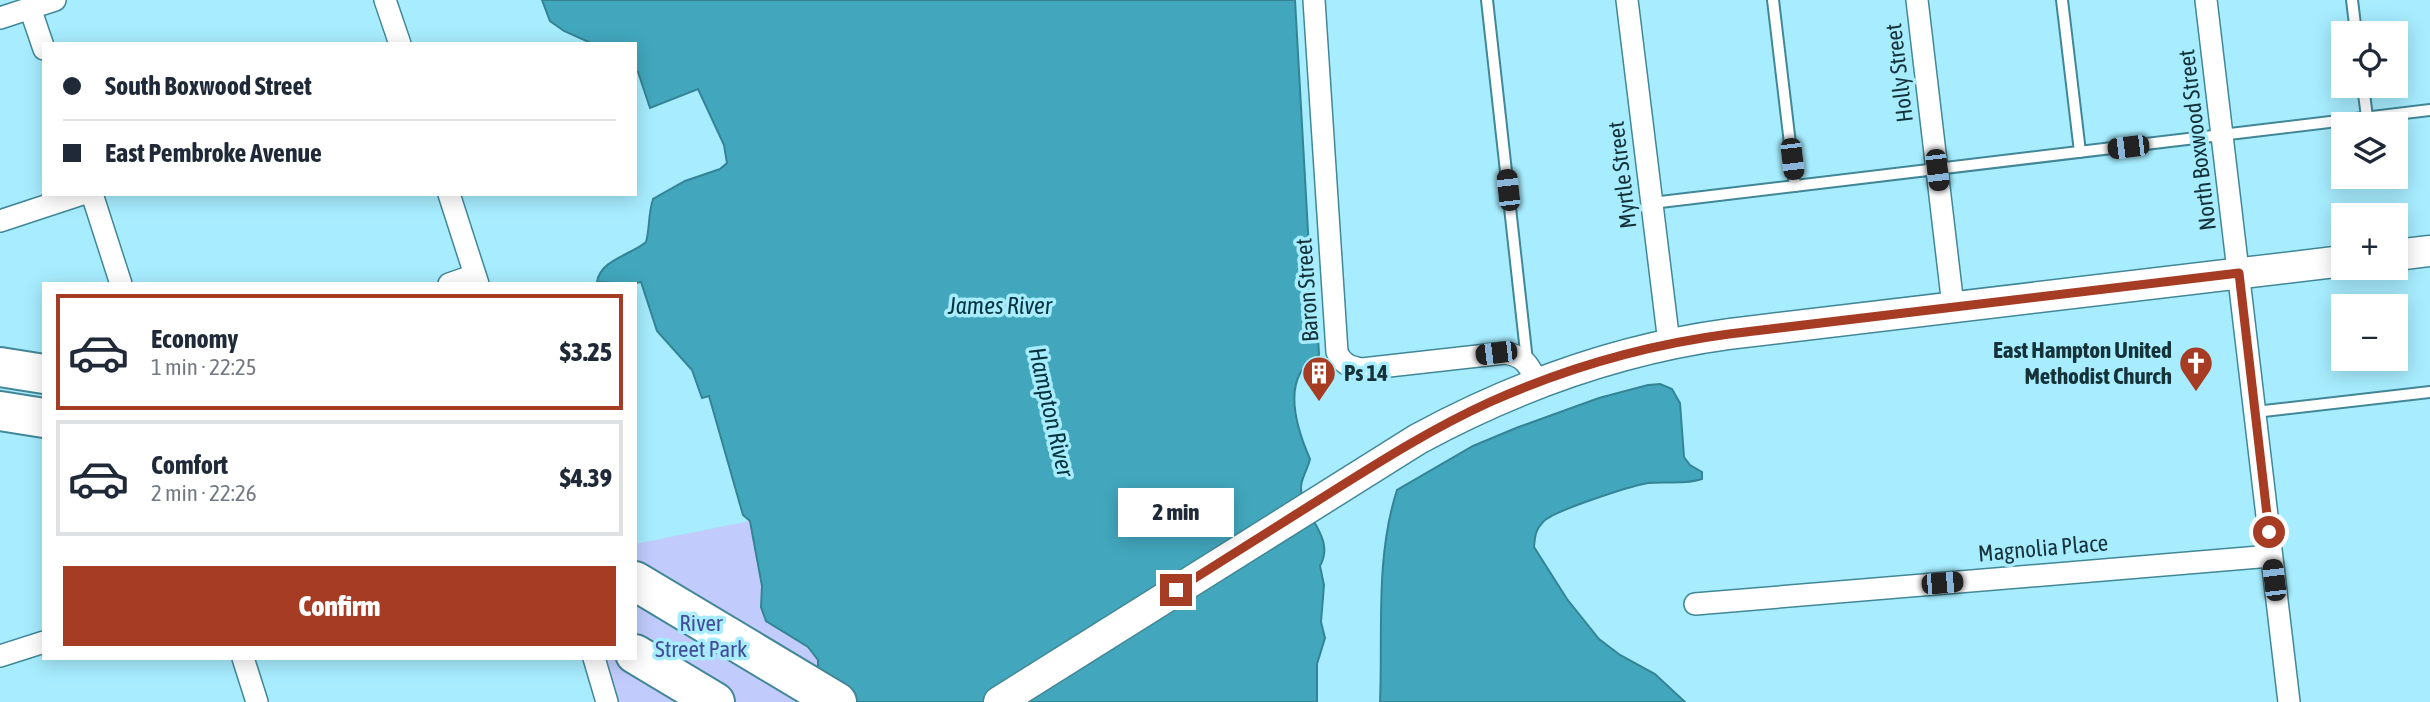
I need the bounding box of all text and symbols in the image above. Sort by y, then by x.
map controls [2331,21,2408,371]
button: locate [2331,21,2408,98]
street label: Holly Street [1880,22,1918,124]
street label: North Boxwood Street [2173,48,2221,232]
text: South Boxwood Street [105,71,312,101]
button: layers [2331,112,2408,189]
street label: Myrtle Street [1603,120,1641,230]
car [2106,134,2151,160]
car [1780,137,1805,181]
text: East Pembroke Avenue [105,138,322,168]
car [1925,148,1950,192]
car [1496,168,1521,212]
button: + [2331,203,2408,280]
street label: Baron Street [1290,237,1324,343]
water label: James River [947,292,1053,319]
button: − [2331,294,2408,371]
icon: car [67,321,130,384]
text: Economy [151,324,238,354]
text: $3.25 [560,337,612,367]
place label: East Hampton United Methodist Church [1993,337,2172,389]
car [1474,340,1519,366]
church icon: East Hampton United Methodist Church [2177,344,2215,393]
water label: Hampton River [1024,345,1080,480]
text: 1 min · 22:25 [151,354,257,380]
building icon: Ps 14 [1300,354,1338,403]
place label: Ps 14 [1344,360,1388,386]
icon: car [67,447,130,510]
text: Comfort [151,450,228,480]
text: $4.39 [560,463,612,493]
text: 2 min · 22:26 [151,480,257,506]
callout: 2 min [1118,489,1234,538]
text: 2 min [1153,499,1199,525]
route start [2253,516,2285,548]
street label: Magnolia Place [1977,529,2109,567]
car [2262,558,2287,602]
button: Confirm [63,566,616,646]
car [1921,571,1964,595]
route end [1160,574,1192,606]
park label: River Street Park [655,610,747,662]

